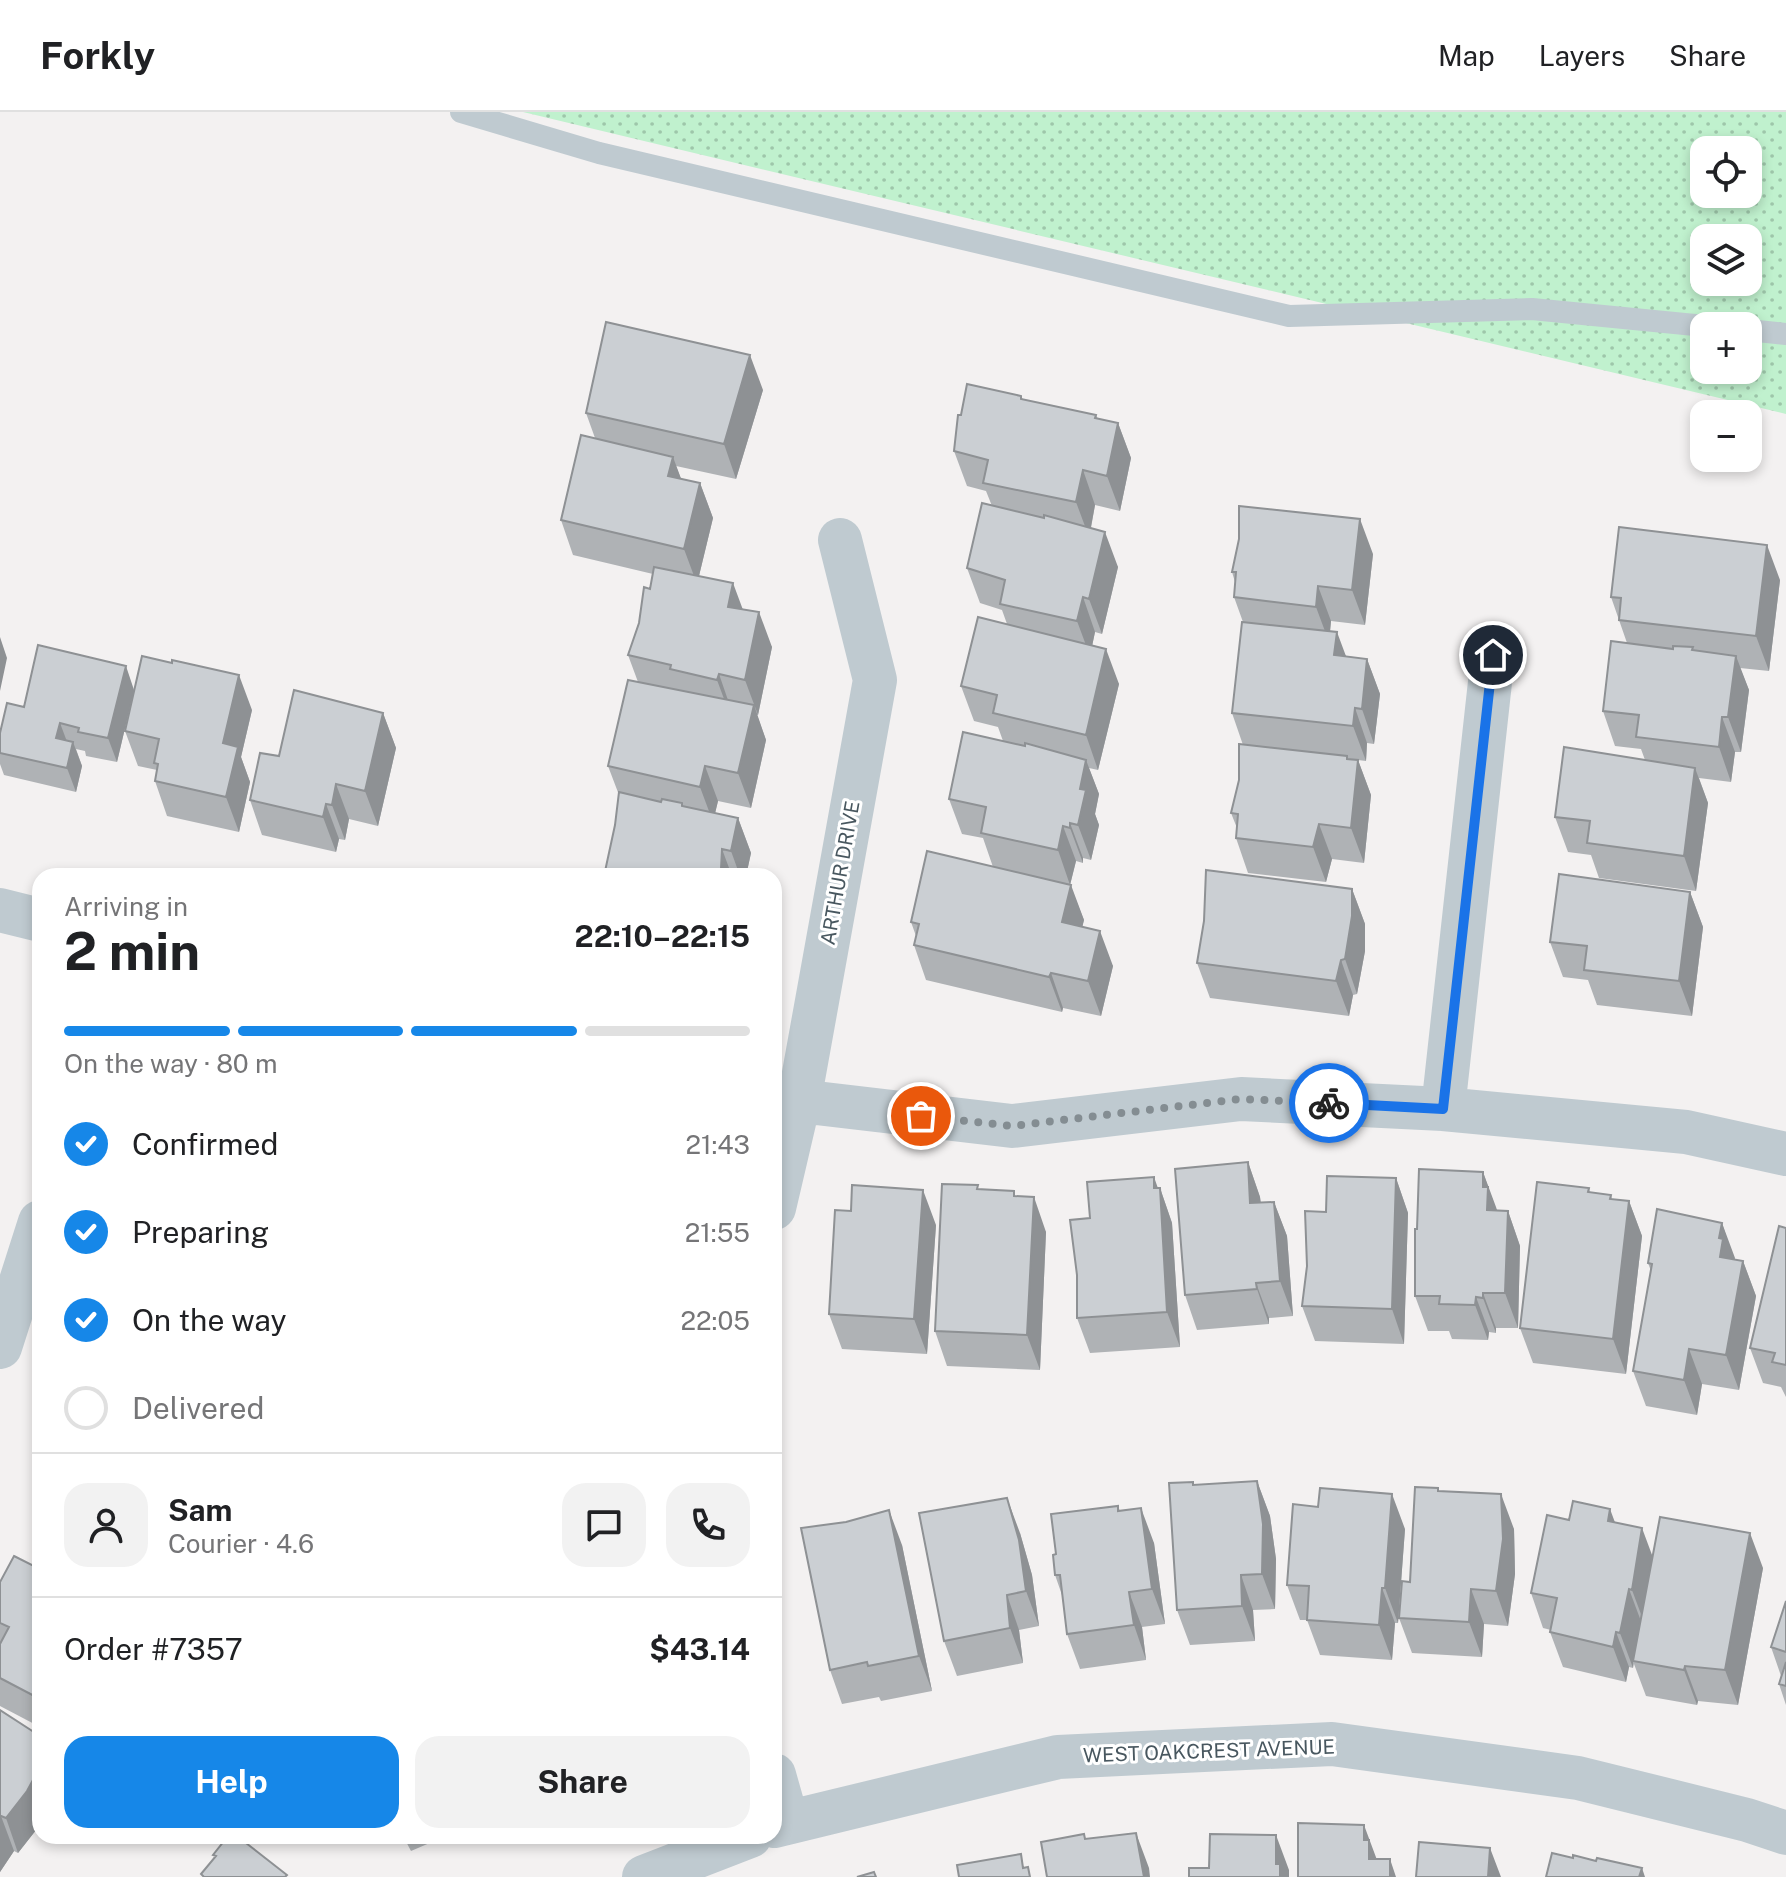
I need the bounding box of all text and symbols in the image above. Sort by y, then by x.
text: Forkly [40,33,155,78]
text: Map [1438,39,1495,72]
text: Layers [1539,39,1625,72]
text: Share [1669,39,1746,72]
map controls [1690,136,1762,472]
button: locate [1690,136,1762,208]
button: layers [1690,224,1762,296]
button: + [1690,312,1762,384]
button: − [1690,400,1762,472]
pin [1459,621,1527,689]
icon: home [1471,633,1515,677]
street label: ARTHUR DRIVE [816,799,864,947]
text: Arriving in [64,891,188,922]
text: 22:10–22:15 [575,918,750,954]
text: 2 min [64,921,200,982]
text: On the way · 80 m [64,1048,278,1079]
courier [1289,1063,1369,1143]
icon: bike [1307,1081,1351,1125]
pin [887,1082,955,1150]
icon: bag [899,1094,943,1138]
icon: check [64,1122,108,1166]
text: Confirmed [132,1126,278,1162]
text: 21:43 [686,1129,750,1160]
icon: check [64,1210,108,1254]
text: Preparing [132,1214,269,1250]
text: 21:55 [685,1217,750,1248]
icon: check [64,1298,108,1342]
text: On the way [132,1302,286,1338]
text: 22:05 [681,1305,750,1336]
text: Delivered [132,1390,264,1426]
button: person [64,1483,148,1567]
button: chat [562,1483,646,1567]
button: phone [666,1483,750,1567]
text: Sam [168,1492,232,1528]
text: Courier · 4.6 [168,1528,314,1559]
text: Order #7357 [64,1631,243,1667]
text: $43.14 [649,1631,750,1667]
street label: WEST OAKCREST AVENUE [1083,1735,1335,1767]
button: Help [64,1736,399,1828]
button: Share [415,1736,750,1828]

